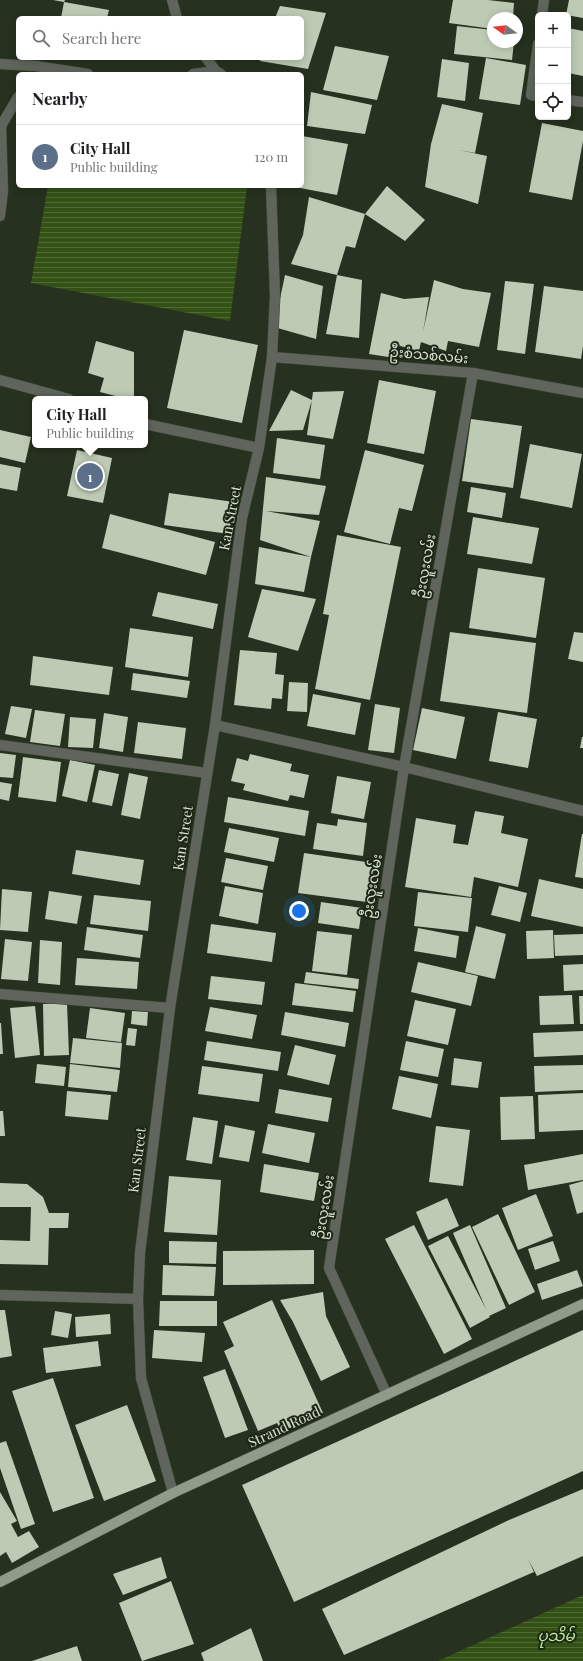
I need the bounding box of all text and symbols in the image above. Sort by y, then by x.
north arrow [487,12,523,48]
map controls [535,12,571,120]
button: + [535,12,571,48]
search box [16,16,304,60]
icon: search [30,27,52,49]
text: Search here [62,28,141,48]
button: − [535,48,571,84]
button: locate [535,84,571,120]
text: Nearby [32,87,87,109]
text: City Hall [70,138,131,158]
text: 1 [43,148,47,165]
text: 120 m [254,148,288,165]
text: Public building [70,158,158,175]
street label: ဦးစံသစ်လမ်း [389,342,469,370]
popup [32,396,148,448]
text: City Hall [46,404,107,424]
text: Public building [46,424,134,441]
pin: 1 [77,461,103,491]
street label: Kan Street [214,483,245,552]
street label: ဦးလူးလမ်း [410,532,442,600]
street label: Kan Street [168,803,197,872]
street label: ဦးလူးလမ်း [357,852,389,920]
your location [289,901,309,921]
street label: Kan Street [123,1125,150,1194]
street label: ဦးလူးလမ်း [309,1173,341,1241]
street label: Strand Road [245,1402,323,1452]
water label: ပုသိမ် [537,1625,576,1648]

